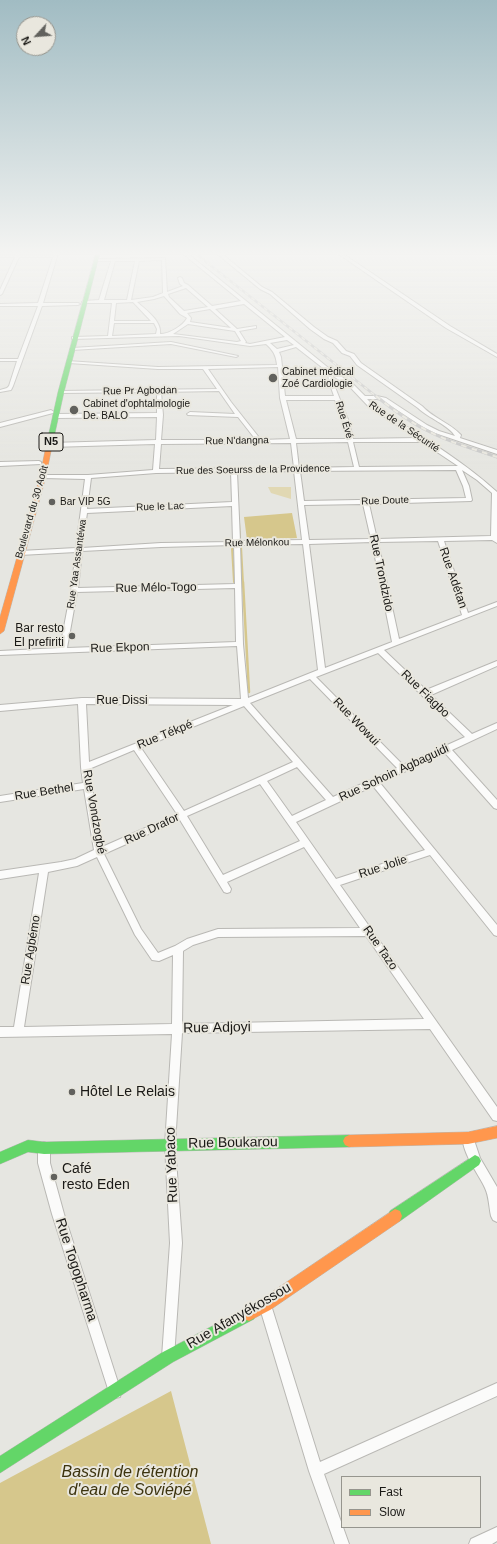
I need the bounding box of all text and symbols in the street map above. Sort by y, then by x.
north arrow [16,16,56,56]
text: N [19,35,33,47]
place label: Cabinet médical Zoé Cardiologie [282,366,354,390]
marker: Cabinet médical Zoé Cardiologie [267,372,279,384]
street label: Rue Pr Agbodan [103,384,177,398]
place label: Cabinet d'ophtalmologie De. BALO [83,398,190,422]
street label: Rue de la Sécurité [367,399,441,455]
street label: Rue Évé [333,400,355,440]
marker: Cabinet d'ophtalmologie De. BALO [68,404,80,416]
road number: N5 [39,433,63,451]
street label: Rue N'dangna [205,434,269,448]
street label: Rue des Soeurss de la Providence [176,463,330,477]
street label: Boulevard du 30 Août [13,464,51,560]
street label: Rue Doute [361,494,409,508]
place label: Bar VIP 5G [60,496,111,508]
marker: Bar VIP 5G [47,497,57,507]
street label: Rue le Lac [136,500,184,514]
street label: Rue Yaa Assantéwa [65,519,89,609]
street label: Rue Trondzido [366,533,396,613]
street label: Rue Mélonkou [225,536,289,550]
street label: Rue Adétan [436,546,470,610]
street label: Rue Mélo-Togo [115,580,197,596]
place label: Bar resto El prefiriti [14,622,64,650]
marker: Bar resto El prefiriti [67,631,77,641]
street label: Rue Ekpon [90,640,150,656]
street label: Rue Fiagbo [398,667,452,721]
street label: Rue Dissi [96,694,148,708]
street label: Rue Wowui [330,695,382,749]
street label: Rue Tékpé [135,717,195,753]
street label: Rue Sohoin Agbaguidi [337,741,451,805]
street label: Rue Vondzogbé [79,769,109,855]
street label: Rue Bethel [14,780,74,804]
street label: Rue Drafor [122,810,182,848]
street label: Rue Jolie [357,852,409,882]
street label: Rue Agbémo [18,914,44,986]
street label: Rue Tazo [360,923,400,973]
street label: Rue Adjoyi [183,1019,251,1037]
place label: Hôtel Le Relais [80,1084,175,1100]
marker: Hôtel Le Relais [67,1087,77,1097]
street label: Rue Yabaco [162,1127,182,1203]
street label: Rue Boukarou [188,1134,278,1152]
place label: Café resto Eden [62,1161,130,1194]
marker: Café resto Eden [49,1172,59,1182]
street label: Rue Togopharma [51,1216,101,1324]
street label: Rue Afanyékossou [184,1279,294,1353]
water label: Bassin de rétention d'eau de Soviépé [62,1463,198,1501]
legend [341,1476,481,1528]
text: Fast [379,1485,402,1499]
text: Slow [379,1505,405,1519]

